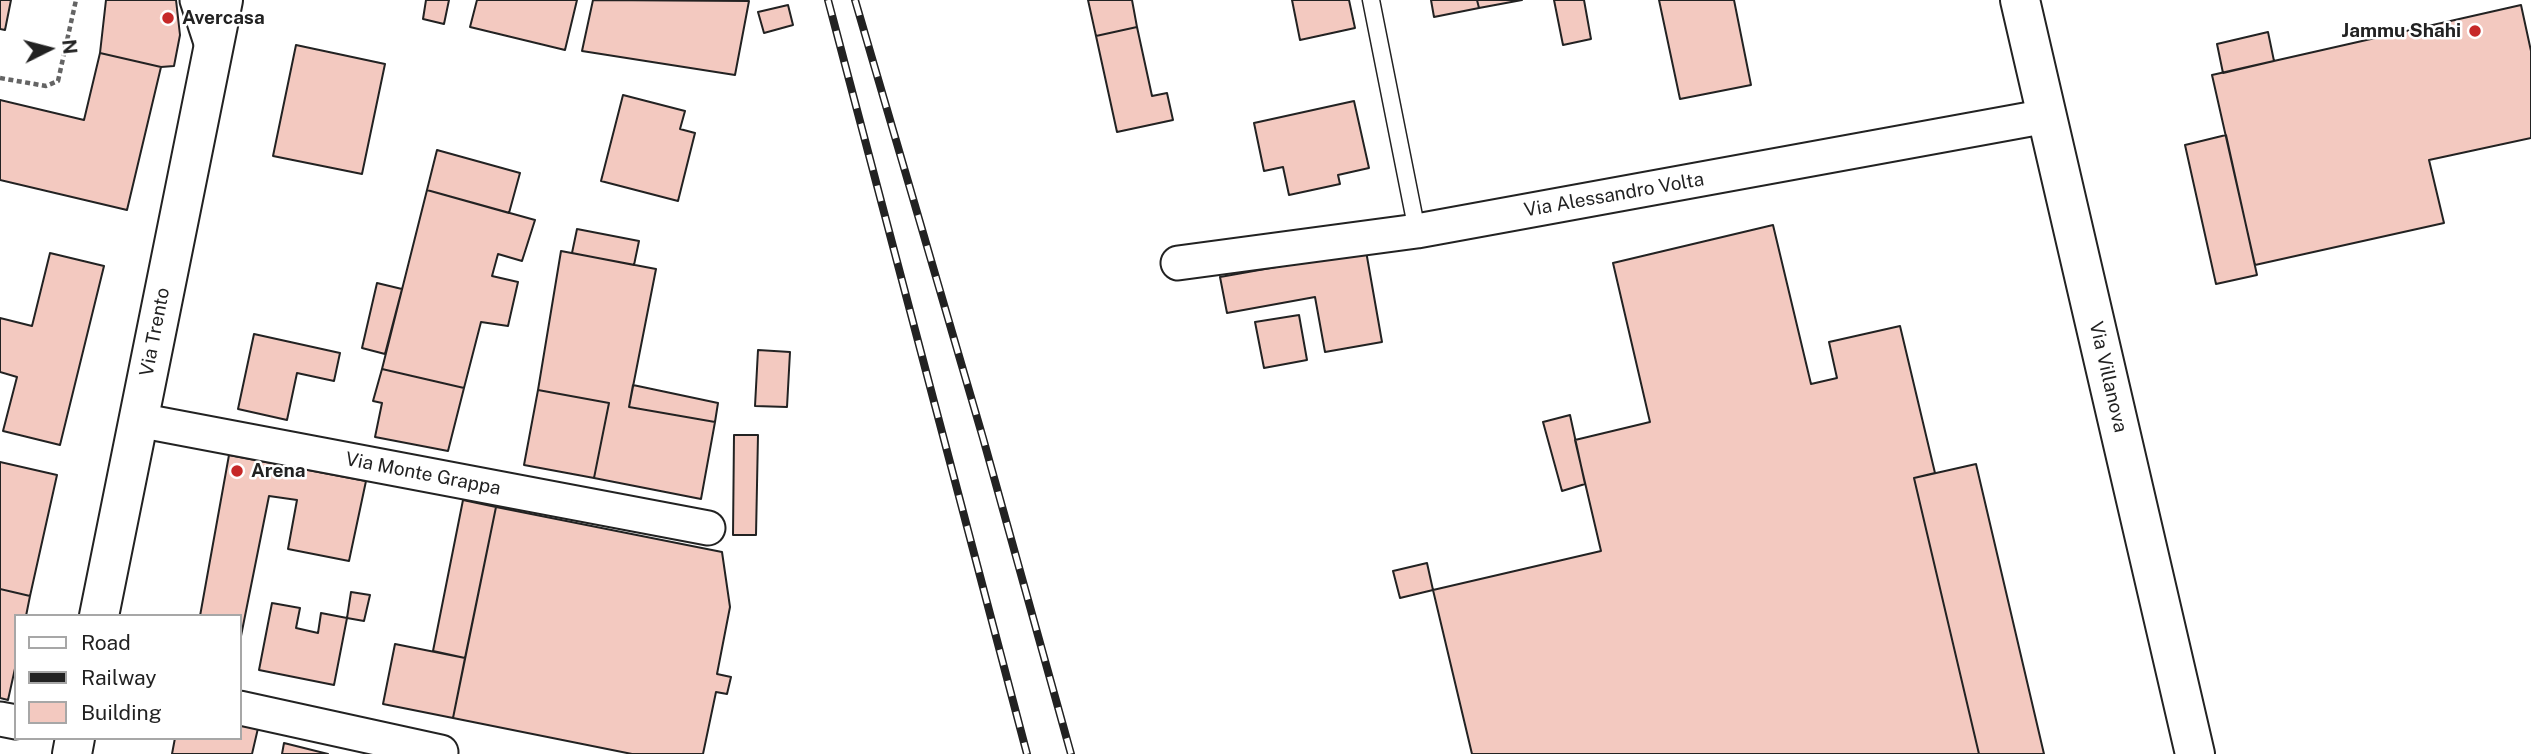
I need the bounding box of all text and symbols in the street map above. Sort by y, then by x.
place label: Avercasa [182,7,265,29]
marker: Avercasa [160,10,176,26]
north arrow [14,14,84,84]
place label: Jammu Shahi [2342,20,2461,42]
marker: Jammu Shahi [2467,23,2483,39]
text: N [58,38,82,55]
street label: Via Alessandro Volta [1522,168,1706,222]
street label: Via Trento [135,286,175,378]
street label: Via Villanova [2084,319,2132,435]
street label: Via Monte Grappa [343,448,503,500]
place label: Arena [251,460,306,482]
marker: Arena [229,463,245,479]
legend [14,614,242,740]
text: Road [81,630,131,655]
text: Railway [81,665,157,690]
text: Building [81,700,162,725]

